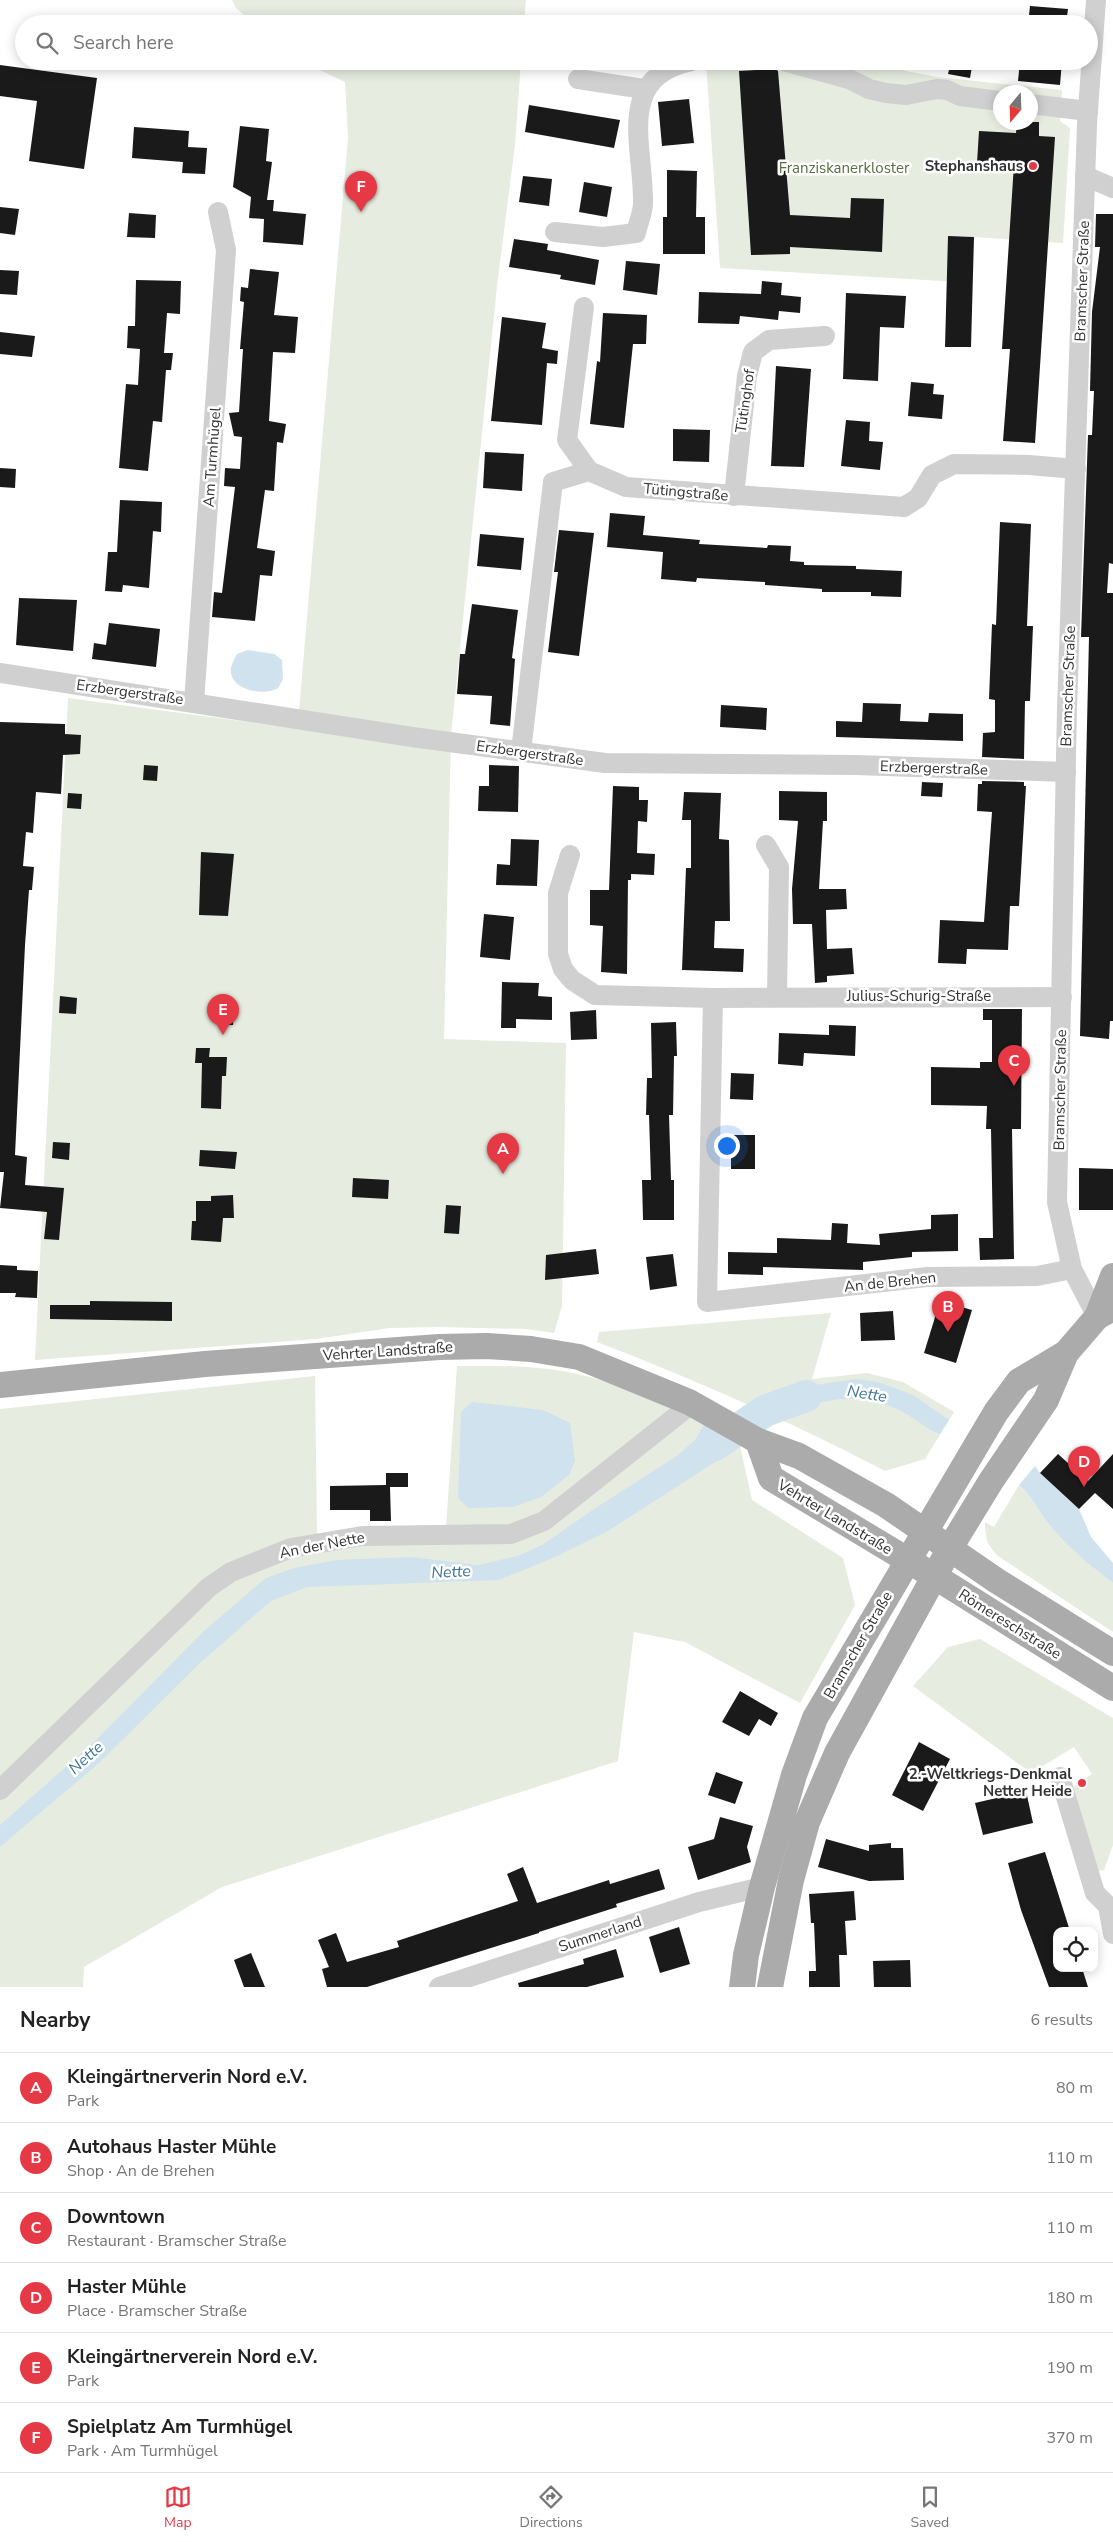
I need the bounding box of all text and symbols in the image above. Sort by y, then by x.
search box [15,15,1098,70]
icon: search [33,29,61,57]
text: Search here [73,30,174,56]
north arrow [993,85,1038,130]
place label: Stephanshaus [925,156,1023,176]
park label: Franziskanerkloster [779,158,910,178]
marker: Stephanshaus [1027,160,1039,172]
pin: F [345,171,377,212]
street label: Bramscher Straße [1070,220,1094,342]
street label: Tütinghof [731,367,760,434]
street label: Am Turmhügel [199,406,226,508]
street label: Tütingstraße [643,478,729,506]
street label: Bramscher Straße [1056,625,1080,747]
street label: Erzbergerstraße [75,675,185,709]
street label: Erzbergerstraße [475,736,585,770]
street label: Erzbergerstraße [880,756,988,780]
street label: Julius-Schurig-Straße [846,986,991,1006]
pin: E [207,994,239,1035]
street label: Bramscher Straße [1049,1029,1071,1151]
pin: C [998,1045,1030,1086]
pin: A [487,1133,519,1174]
your location [714,1133,740,1159]
street label: An de Brehen [843,1267,937,1297]
pin: B [932,1291,964,1332]
street label: Vehrter Landstraße [321,1336,454,1366]
water label: Nette [846,1380,889,1408]
pin: D [1068,1446,1100,1487]
street label: Vehrter Landstraße [773,1474,896,1559]
street label: An der Nette [278,1527,366,1563]
water label: Nette [431,1560,472,1584]
street label: Römereschstraße [955,1584,1065,1664]
street label: Bramscher Straße [819,1588,897,1702]
water label: Nette [64,1736,108,1779]
place label: 2.-Weltkriegs-Denkmal Netter Heide [909,1764,1072,1801]
marker: 2.-Weltkriegs-Denkmal Netter Heide [1076,1777,1088,1789]
street label: Summerland [556,1911,644,1957]
map controls [1053,1927,1098,1972]
button: locate [1053,1927,1098,1972]
text: Nearby [20,2006,90,2034]
text: 6 results [1031,2009,1093,2031]
text: Kleingärtnerverin Nord e.V. [67,2064,307,2090]
text: A [30,2077,42,2099]
text: 80 m [1056,2077,1093,2099]
text: Park [67,2090,99,2112]
text: Autohaus Haster Mühle [67,2134,276,2160]
text: B [30,2147,42,2169]
text: 110 m [1046,2147,1093,2169]
text: Shop · An de Brehen [67,2160,214,2182]
text: Downtown [67,2204,165,2230]
text: C [31,2217,41,2239]
text: 110 m [1046,2217,1093,2239]
text: Restaurant · Bramscher Straße [67,2230,286,2252]
text: Haster Mühle [67,2274,186,2300]
text: D [30,2287,42,2309]
text: 180 m [1046,2287,1093,2309]
text: Place · Bramscher Straße [67,2300,247,2322]
text: Kleingärtnerverein Nord e.V. [67,2344,317,2370]
text: E [31,2357,41,2379]
text: 190 m [1046,2357,1093,2379]
text: Park [67,2370,99,2392]
text: Spielplatz Am Turmhügel [67,2414,292,2440]
text: F [32,2427,41,2449]
text: 370 m [1046,2427,1093,2449]
text: Park · Am Turmhügel [67,2440,218,2462]
tab: Map [164,2483,192,2532]
tab: Directions [520,2483,583,2532]
tab: Saved [910,2483,949,2532]

